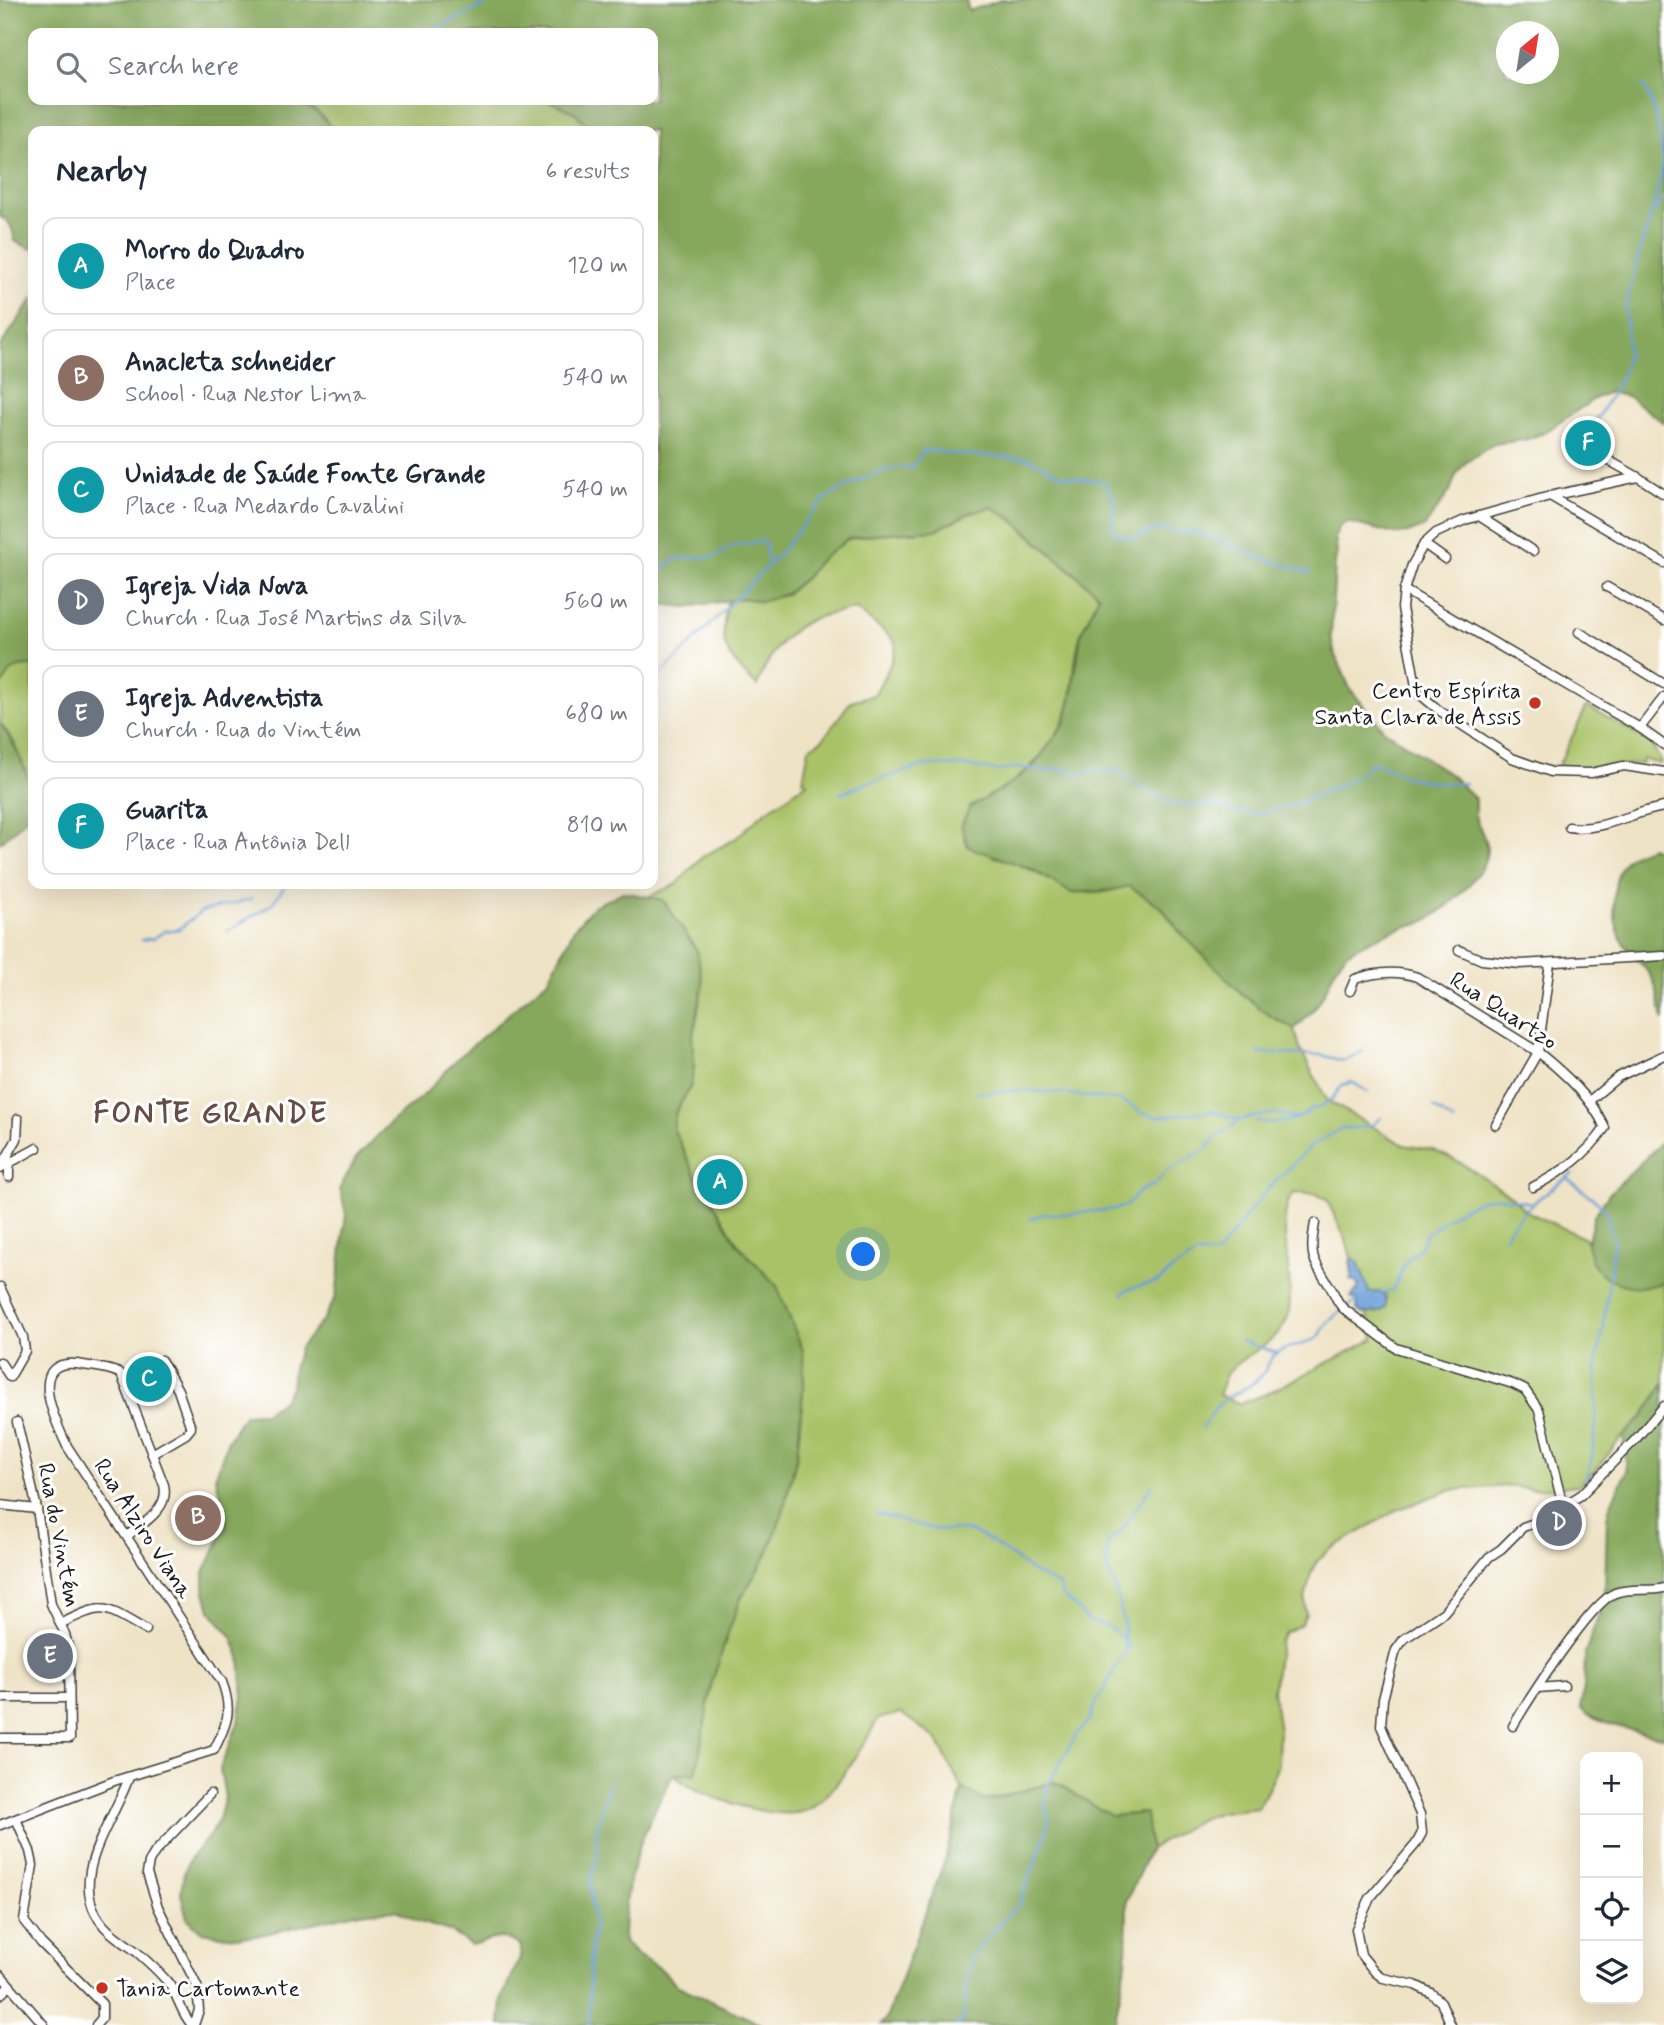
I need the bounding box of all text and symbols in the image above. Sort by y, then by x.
north arrow [1496,21,1559,84]
search box [28,28,658,105]
icon: search [52,48,90,86]
text: Search here [108,50,239,84]
text: Nearby [56,152,147,191]
text: 6 results [546,157,630,187]
text: Morro do Quadro [125,234,305,268]
text: A [73,251,89,281]
text: 120 m [567,251,628,281]
text: Place [125,268,176,298]
text: Anacleta schneider [125,346,335,380]
text: B [74,363,88,393]
text: 540 m [562,363,628,393]
text: School · Rua Nestor Lima [125,380,366,410]
pin: F [1565,417,1611,469]
text: Unidade de Saúde Fonte Grande [125,458,486,492]
text: C [73,475,89,505]
text: 540 m [562,475,628,505]
text: Place · Rua Medardo Cavalini [125,492,404,522]
text: Igreja Vida Nova [125,570,308,604]
text: D [73,587,89,617]
text: 560 m [563,587,628,617]
text: Church · Rua José Martins da Silva [125,604,466,634]
place label: Centro Espírita Santa Clara de Assis [1315,677,1521,733]
text: Igreja Adventista [125,682,323,716]
marker: Centro Espírita Santa Clara de Assis [1527,695,1543,711]
text: E [74,699,88,729]
text: 680 m [565,699,628,729]
text: Church · Rua do Vintém [125,716,362,746]
text: Guarita [125,794,208,828]
text: F [75,811,87,841]
text: 810 m [567,811,628,841]
text: Place · Rua Antônia Dell [125,828,350,858]
street label: Rua Quartzo [1443,966,1563,1058]
district label: FONTE GRANDE [93,1094,329,1133]
pin: A [697,1156,743,1208]
your location [846,1237,880,1271]
pin: C [126,1353,172,1405]
street label: Rua Alziro Viana [86,1453,199,1605]
street label: Rua do Vintém [29,1461,87,1610]
pin: B [175,1492,221,1544]
pin: D [1536,1497,1582,1549]
pin: E [27,1630,73,1682]
map controls [1580,1752,1643,2004]
button: + [1580,1752,1643,1815]
button: − [1580,1815,1643,1878]
button: locate [1580,1878,1643,1941]
button: layers [1580,1941,1643,2004]
place label: Tania Cartomante [116,1975,300,2005]
marker: Tania Cartomante [94,1980,110,1996]

